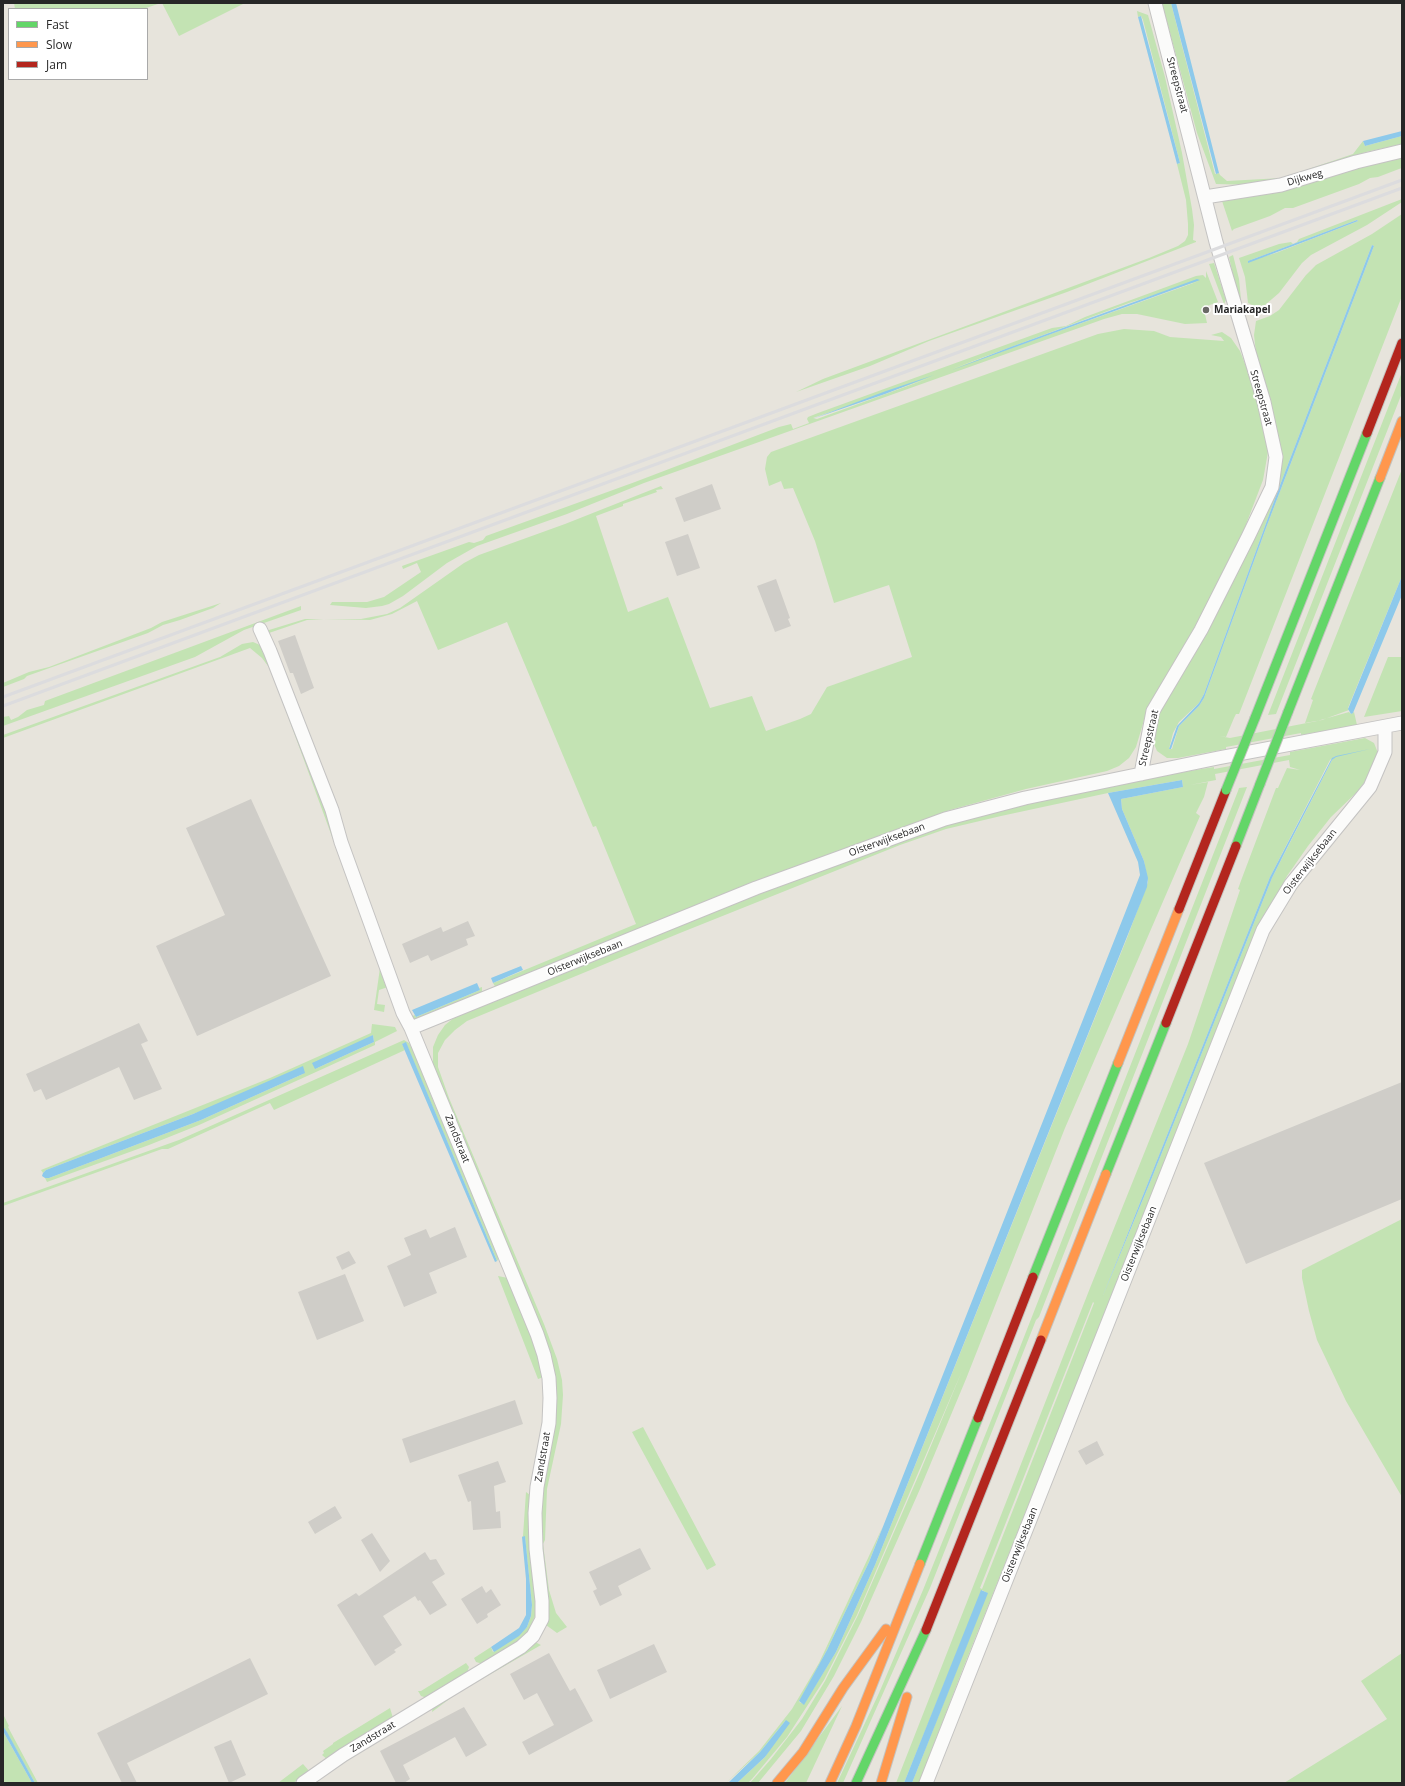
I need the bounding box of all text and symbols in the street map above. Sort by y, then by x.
legend [8,8,148,80]
text: Fast [46,16,69,33]
text: Slow [46,36,72,53]
text: Jam [46,56,67,73]
street label: Streepstraat [1164,56,1190,114]
street label: Dijkweg [1286,167,1324,189]
place label: Mariakapel [1214,304,1271,316]
marker: Mariakapel [1201,305,1211,315]
street label: Streepstraat [1247,369,1275,427]
street label: Streepstraat [1137,709,1161,767]
street label: Oisterwijksebaan [847,821,927,859]
street label: Oisterwijksebaan [1281,827,1339,897]
street label: Oisterwijksebaan [546,937,624,979]
street label: Zandstraat [442,1113,472,1165]
street label: Oisterwijksebaan [1118,1205,1160,1283]
street label: Zandstraat [533,1431,553,1483]
street label: Oisterwijksebaan [999,1506,1041,1584]
street label: Zandstraat [348,1719,398,1755]

